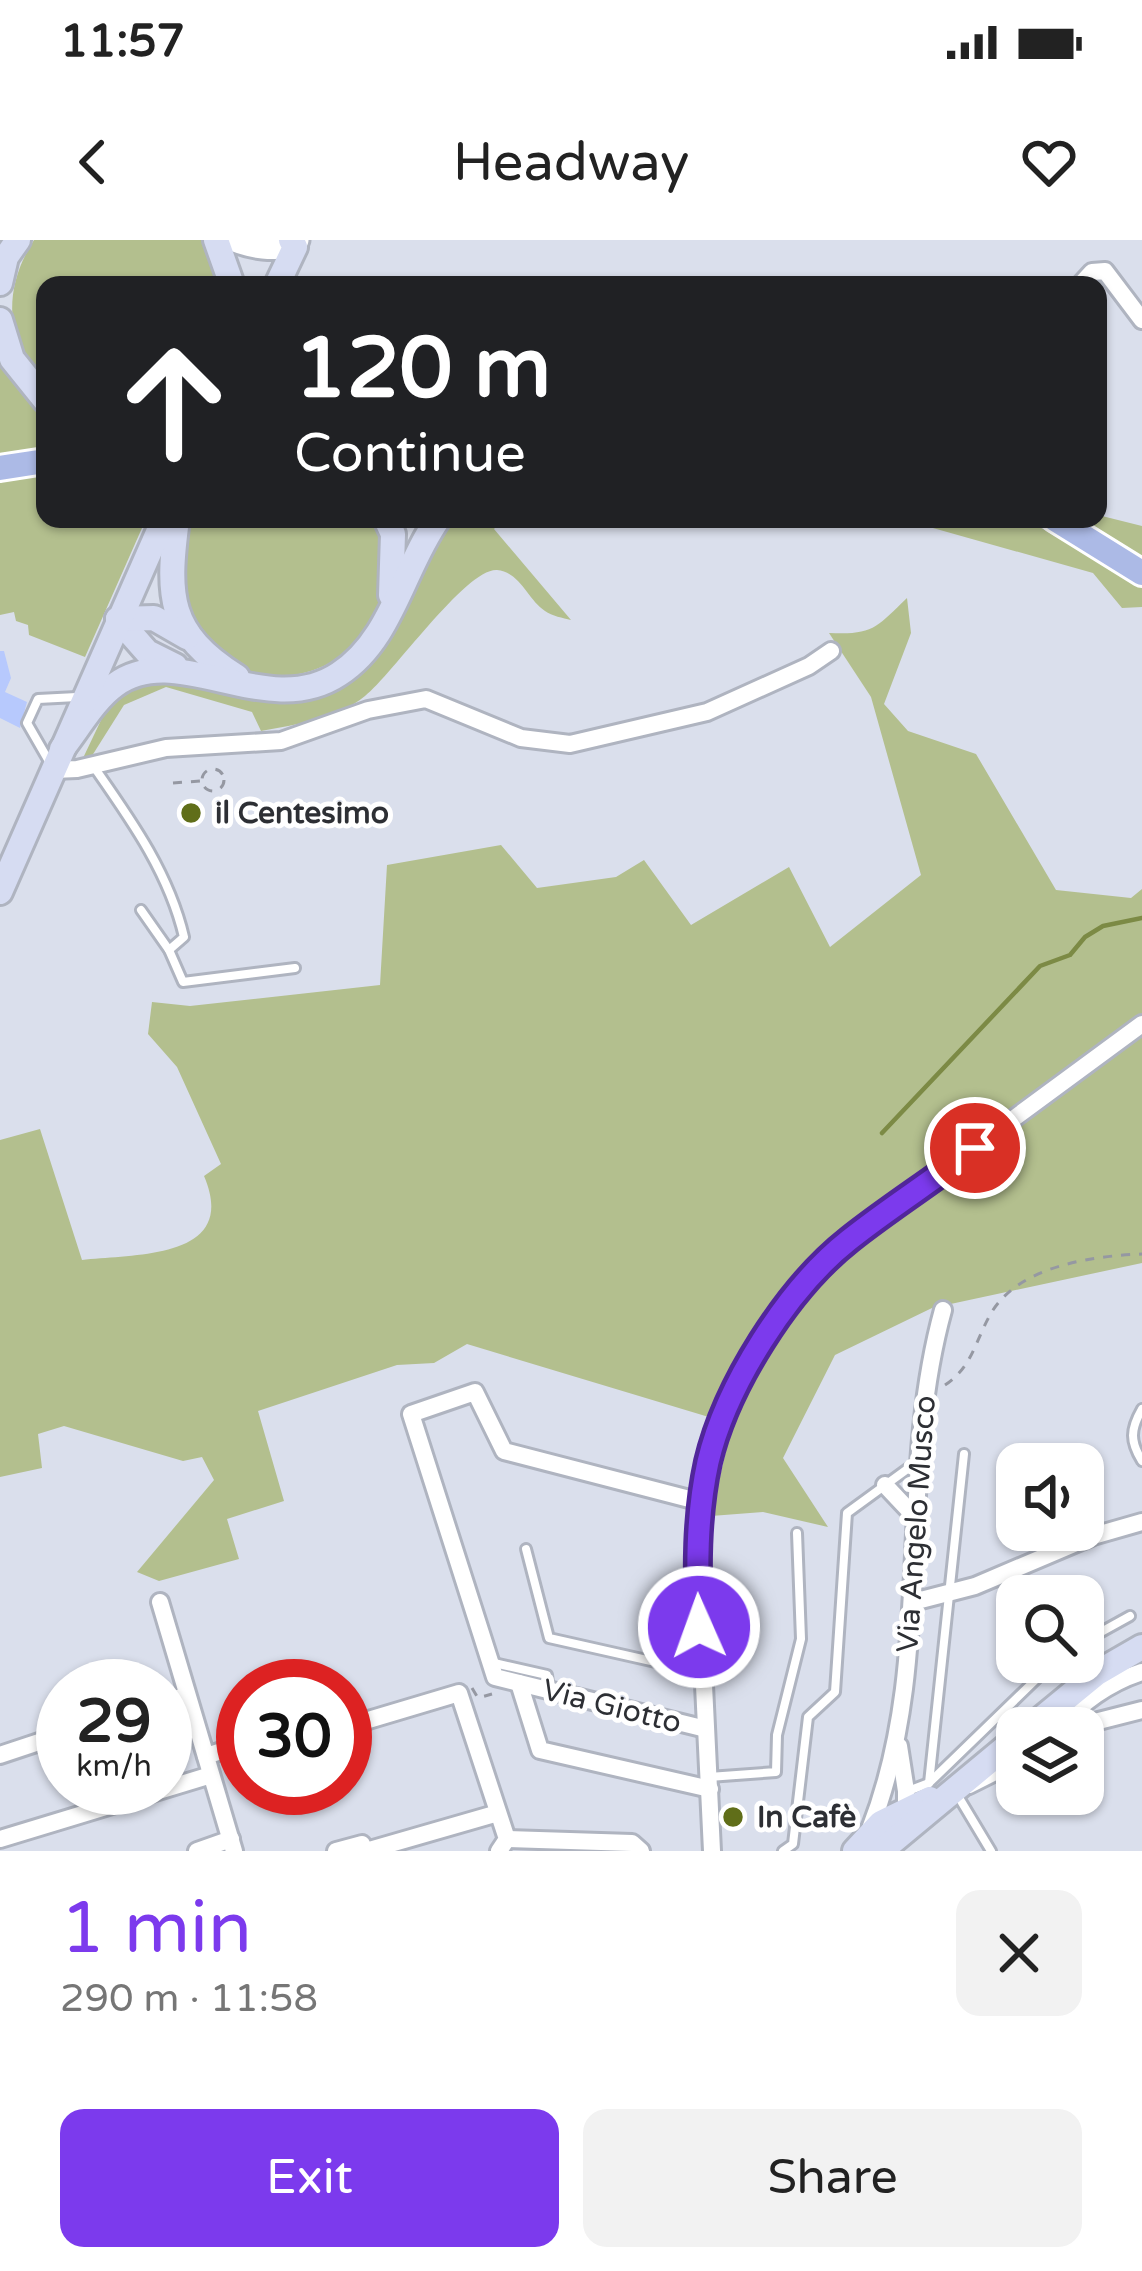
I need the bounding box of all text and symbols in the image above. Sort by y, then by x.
text: 11:57 [60,15,185,69]
icon: back [60,129,126,195]
icon: heart [1016,129,1082,195]
text: Headway [453,130,689,195]
text: 120 m [294,319,551,420]
icon: ahead [96,324,252,480]
text: Continue [294,421,526,486]
place label: il Centesimo [215,795,389,832]
marker: il Centesimo [178,800,204,826]
pin [924,1097,1026,1199]
icon: arrive [942,1115,1008,1181]
street label: Via Angelo Musco [889,1394,944,1654]
map controls [996,1443,1104,1815]
button: sound [996,1443,1104,1551]
position arrow [636,1564,762,1690]
button: search [996,1575,1104,1683]
speed limit sign: 30 [216,1659,372,1815]
street label: Via Giotto [539,1671,685,1742]
text: 29 [76,1686,152,1758]
button: layers [996,1707,1104,1815]
text: km/h [76,1748,152,1785]
place label: In Cafè [757,1799,856,1836]
marker: In Cafè [720,1804,746,1830]
text: 1 min [60,1886,252,1973]
button: close [956,1890,1082,2016]
text: 290 m · 11:58 [60,1975,318,2022]
button: Exit [60,2109,559,2247]
button: Share [583,2109,1082,2247]

